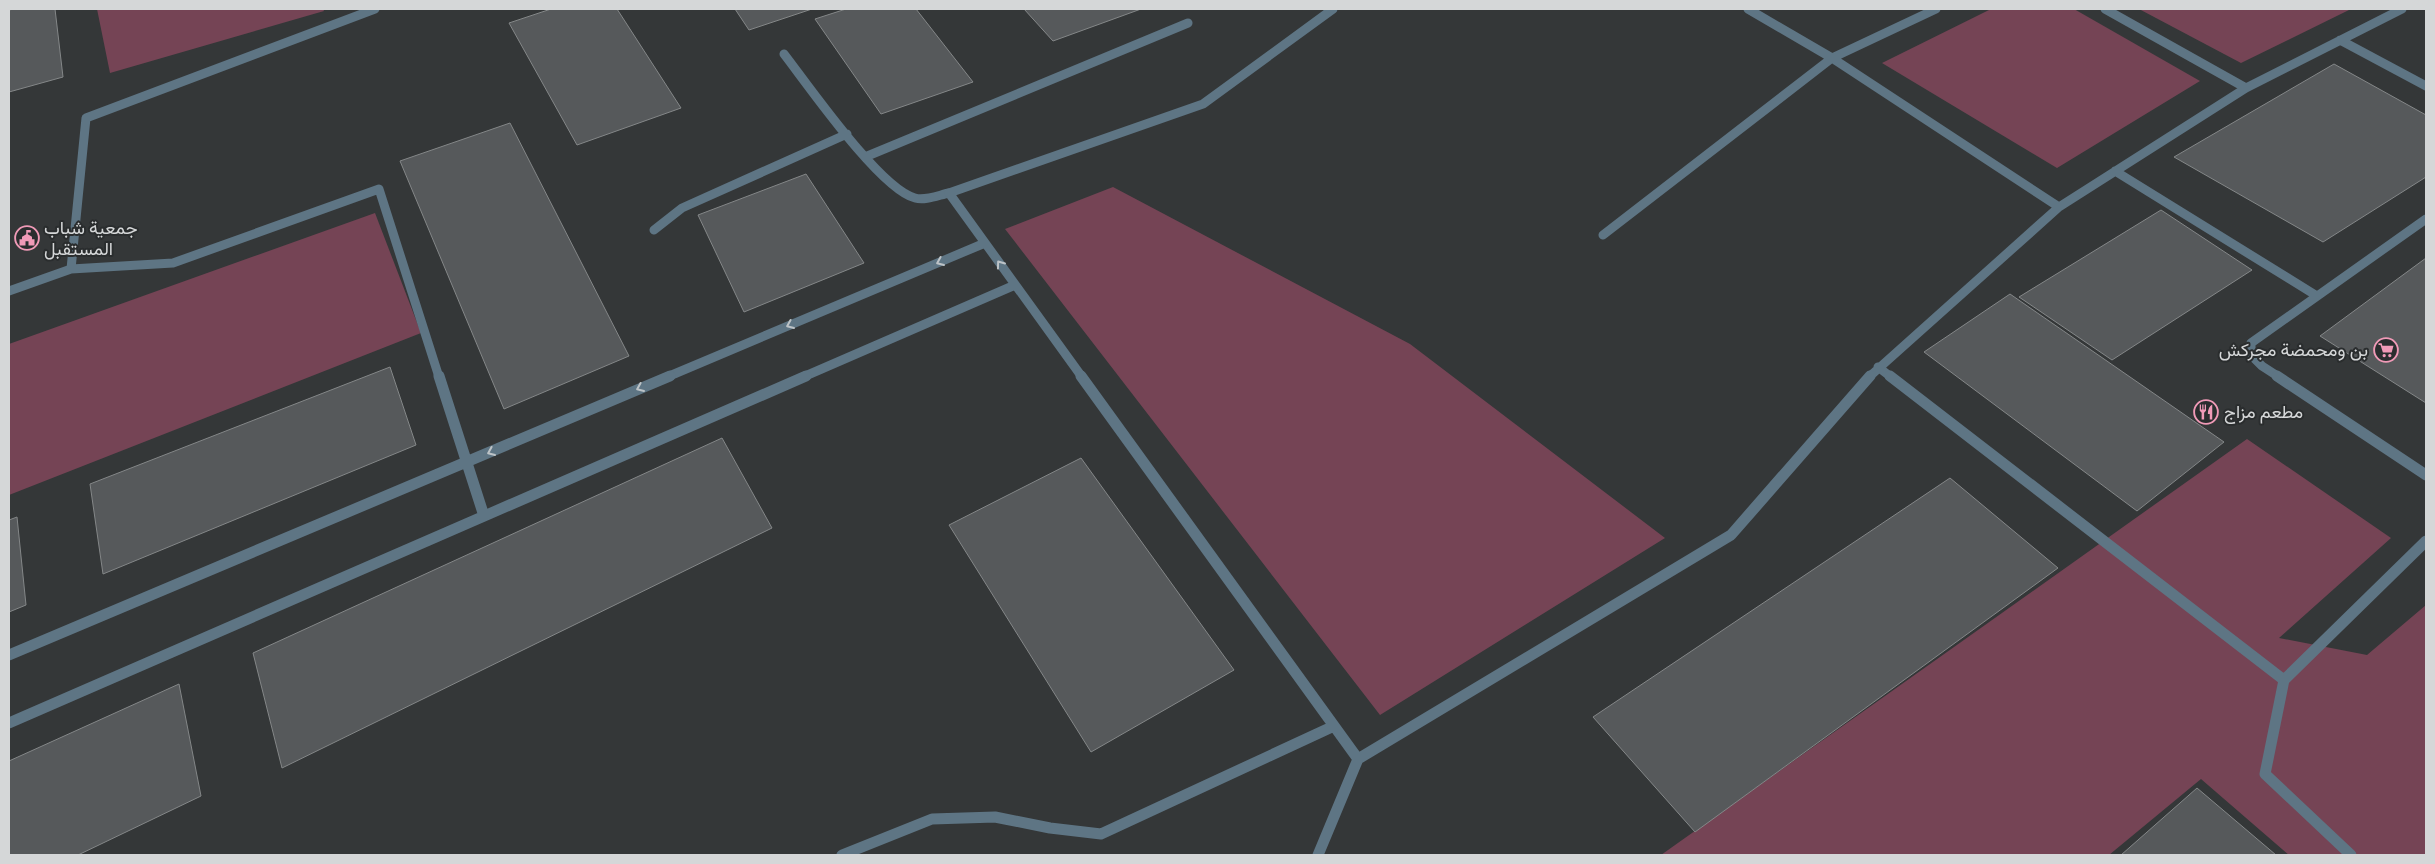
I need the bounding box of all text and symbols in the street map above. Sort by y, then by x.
place label: جمعية شباب المستقبل [44,217,138,260]
public building icon: جمعية شباب المستقبل [14,225,40,251]
one-way arrow [936,256,945,266]
one-way arrow [997,260,1006,270]
one-way arrow [786,319,795,330]
supermarket icon: بن ومحمضة مجركش [2373,337,2399,363]
place label: بن ومحمضة مجركش [2219,339,2368,361]
one-way arrow [636,382,645,393]
restaurant icon: مطعم مزاج [2193,399,2219,425]
place label: مطعم مزاج [2224,401,2303,424]
one-way arrow [487,445,496,456]

